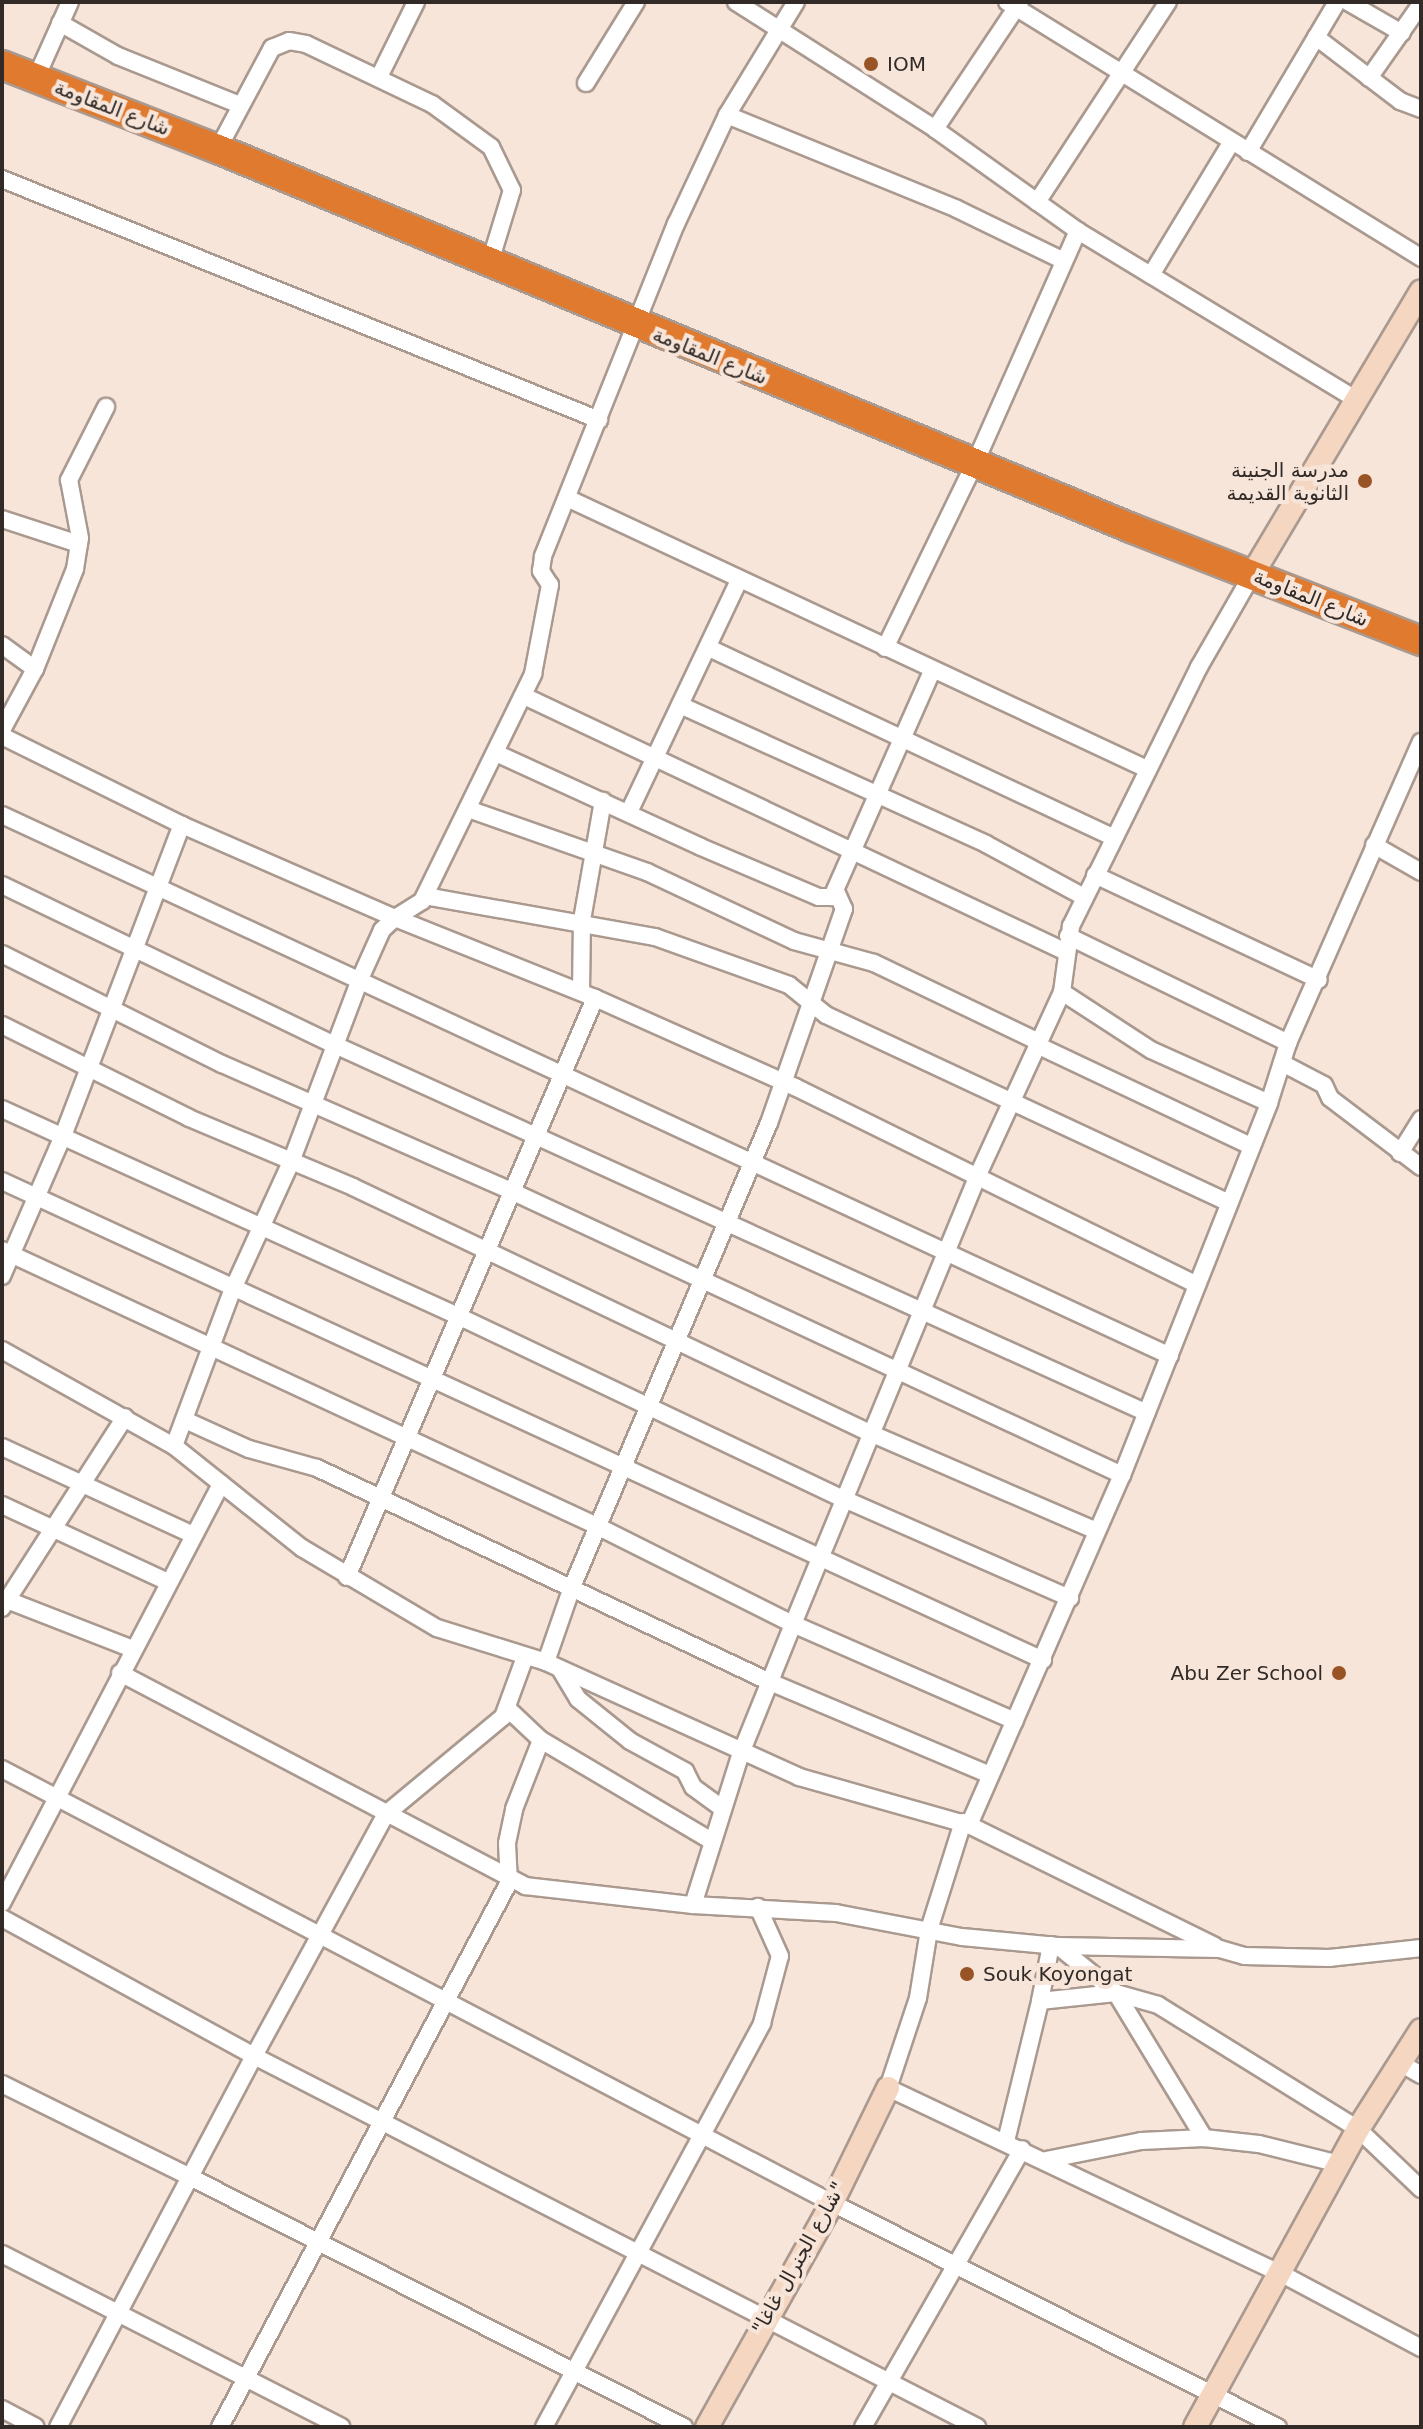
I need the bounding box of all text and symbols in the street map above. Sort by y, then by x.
place label: IOM [887,52,926,76]
marker: IOM [862,55,880,73]
street label: شارع المقاومة [51,75,173,141]
street label: شارع المقاومة [649,322,771,390]
place label: مدرسة الجنينة الثانوية القديمة [1227,458,1349,505]
marker: مدرسة الجنينة الثانوية القديمة [1356,472,1374,490]
street label: شارع المقاومة [1250,564,1372,632]
place label: Abu Zer School [1171,1661,1323,1685]
marker: Abu Zer School [1330,1664,1348,1682]
place label: Souk Koyongat [983,1962,1132,1986]
marker: Souk Koyongat [958,1965,976,1983]
street label: "شارع الجنرال غاغا" [747,2178,851,2338]

